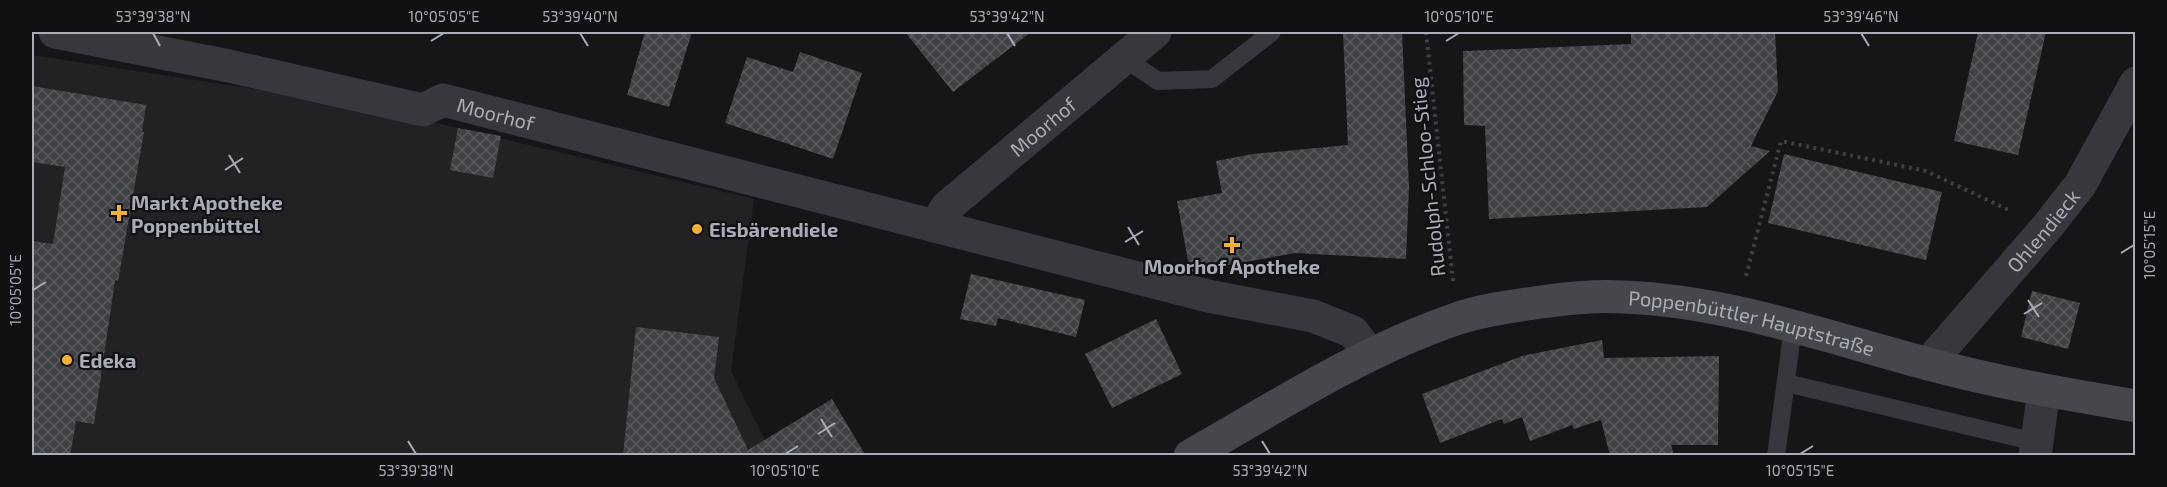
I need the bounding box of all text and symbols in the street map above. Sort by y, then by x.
text: 53°39'38"N [115,7,191,25]
text: 10°05'05"E [408,7,480,25]
text: 53°39'40"N [542,7,618,25]
text: 53°39'42"N [969,7,1045,25]
text: 10°05'10"E [1424,7,1494,25]
text: 53°39'46"N [1823,7,1899,25]
street label: Rudolph-Schloo-Stieg [1405,76,1449,278]
street label: Moorhof [455,92,537,135]
street label: Moorhof [1005,92,1081,161]
street label: Ohlendieck [2001,184,2084,277]
place label: Markt Apotheke Poppenbüttel [131,190,283,237]
marker: Markt Apotheke Poppenbüttel [112,206,126,220]
text: 10°05'15"E [2140,211,2158,279]
place label: Eisbärendiele [709,217,838,241]
marker: Eisbärendiele [690,222,704,236]
marker: Moorhof Apotheke [1225,238,1239,252]
text: 10°05'05"E [6,254,24,326]
place label: Moorhof Apotheke [1144,254,1320,278]
street label: Poppenbüttler Hauptstraße [1628,285,1877,360]
place label: Edeka [79,348,136,372]
marker: Edeka [60,353,74,367]
text: 53°39'38"N [378,461,454,479]
text: 10°05'10"E [750,461,820,479]
text: 53°39'42"N [1232,461,1308,479]
text: 10°05'15"E [1766,461,1834,479]

